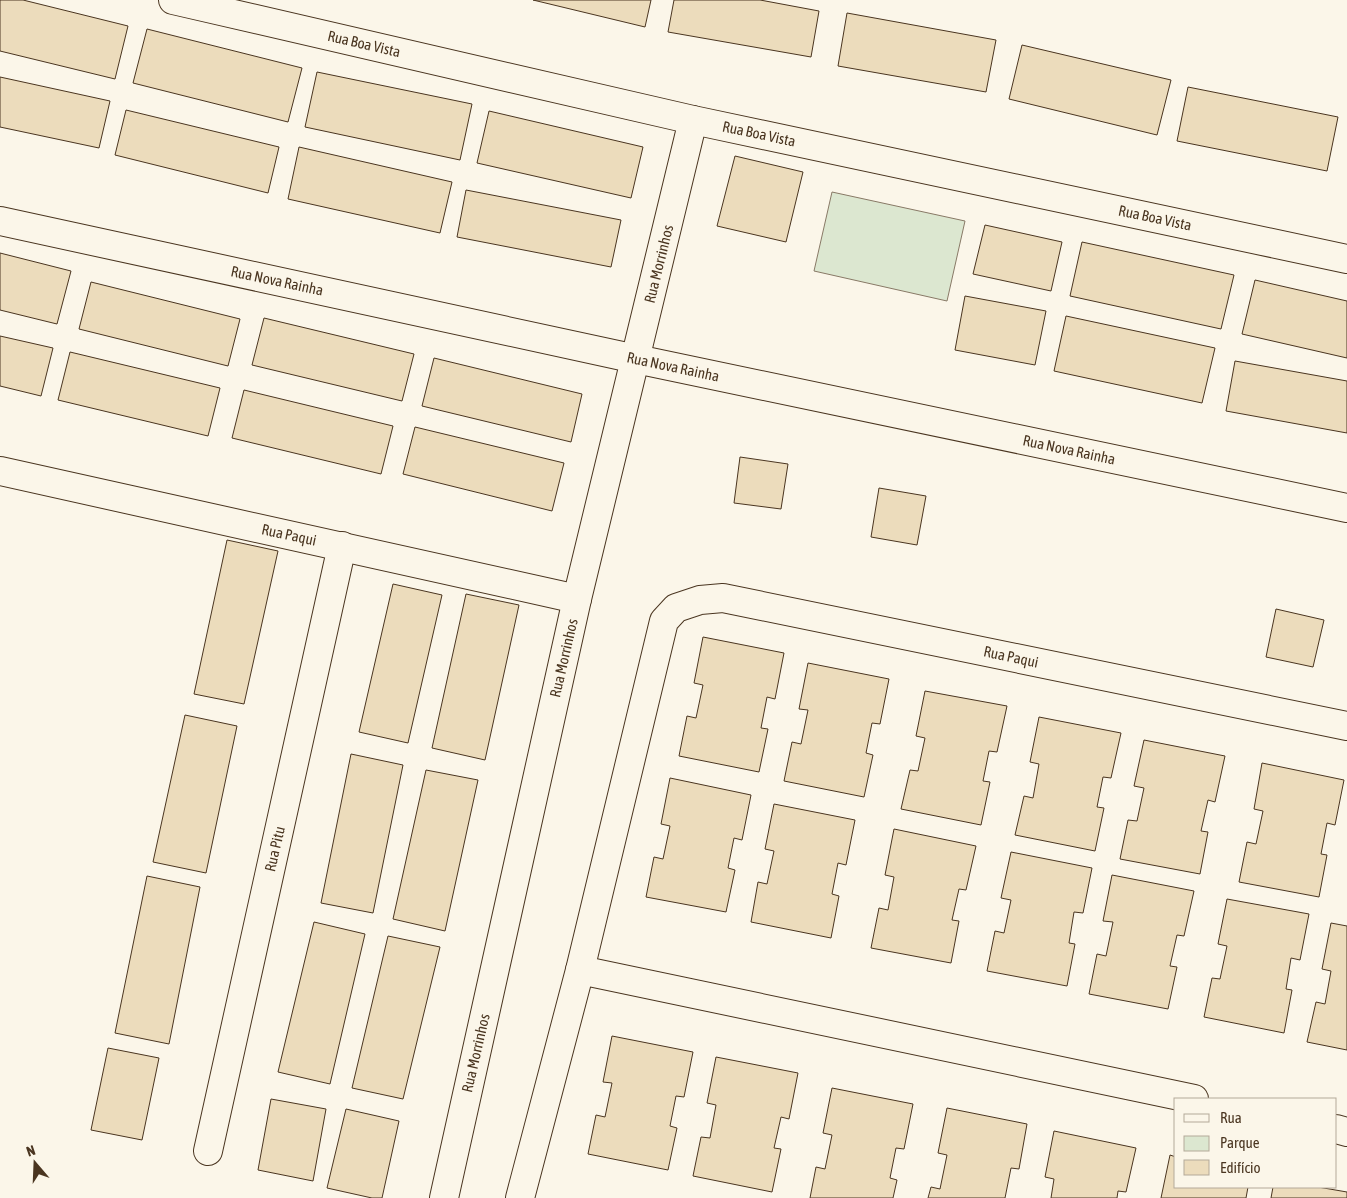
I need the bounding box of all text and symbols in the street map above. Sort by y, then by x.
street label: Rua Boa Vista [326,27,402,60]
street label: Rua Boa Vista [721,117,797,150]
street label: Rua Boa Vista [1117,201,1193,234]
street label: Rua Morrinhos [641,223,676,305]
street label: Rua Nova Rainha [229,262,325,299]
street label: Rua Nova Rainha [625,348,721,385]
street label: Rua Nova Rainha [1021,431,1117,468]
street label: Rua Paqui [260,520,318,549]
street label: Rua Morrinhos [546,617,581,699]
street label: Rua Paqui [982,642,1040,671]
street label: Rua Pitu [261,825,288,873]
street label: Rua Morrinhos [458,1012,493,1094]
legend [1174,1098,1337,1188]
text: Rua [1220,1109,1242,1126]
text: Parque [1220,1134,1260,1151]
north arrow [10,1138,60,1188]
text: N [24,1142,37,1160]
text: Edifício [1220,1159,1261,1176]

